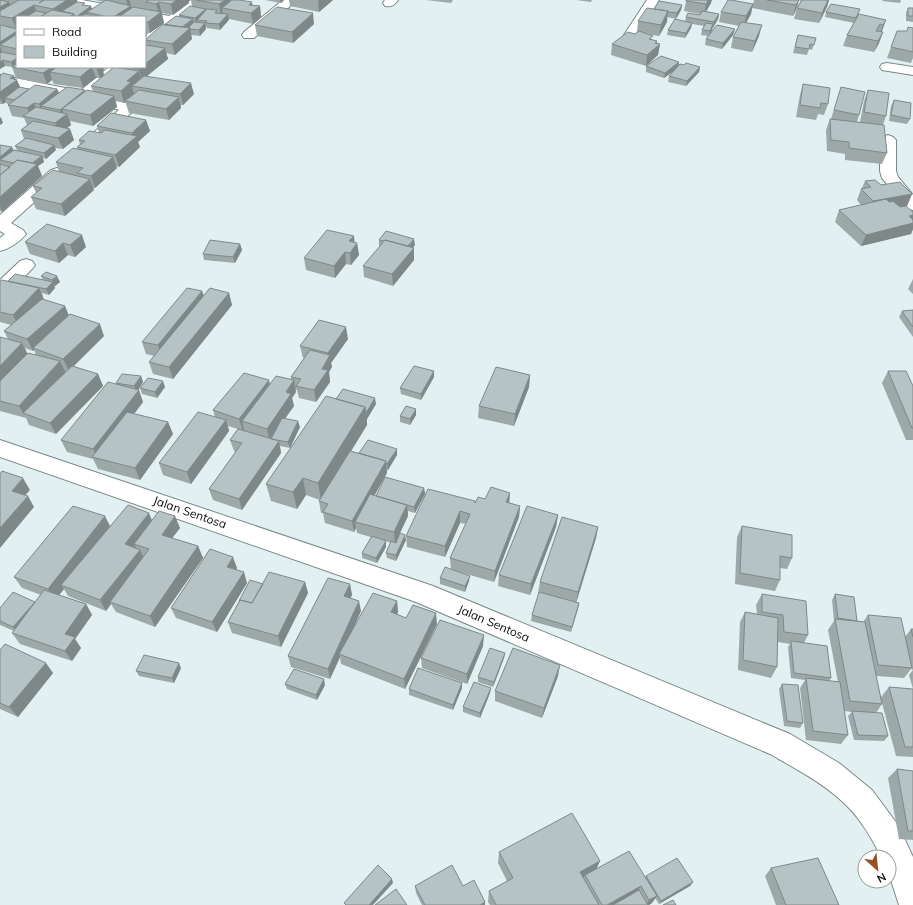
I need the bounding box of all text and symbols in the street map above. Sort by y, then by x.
legend [16,16,146,68]
text: Road [52,24,81,39]
text: Building [52,44,97,59]
street label: Jalan Sentosa [151,492,229,532]
street label: Jalan Sentosa [456,601,532,645]
north arrow [857,849,897,889]
text: N [875,870,888,886]

